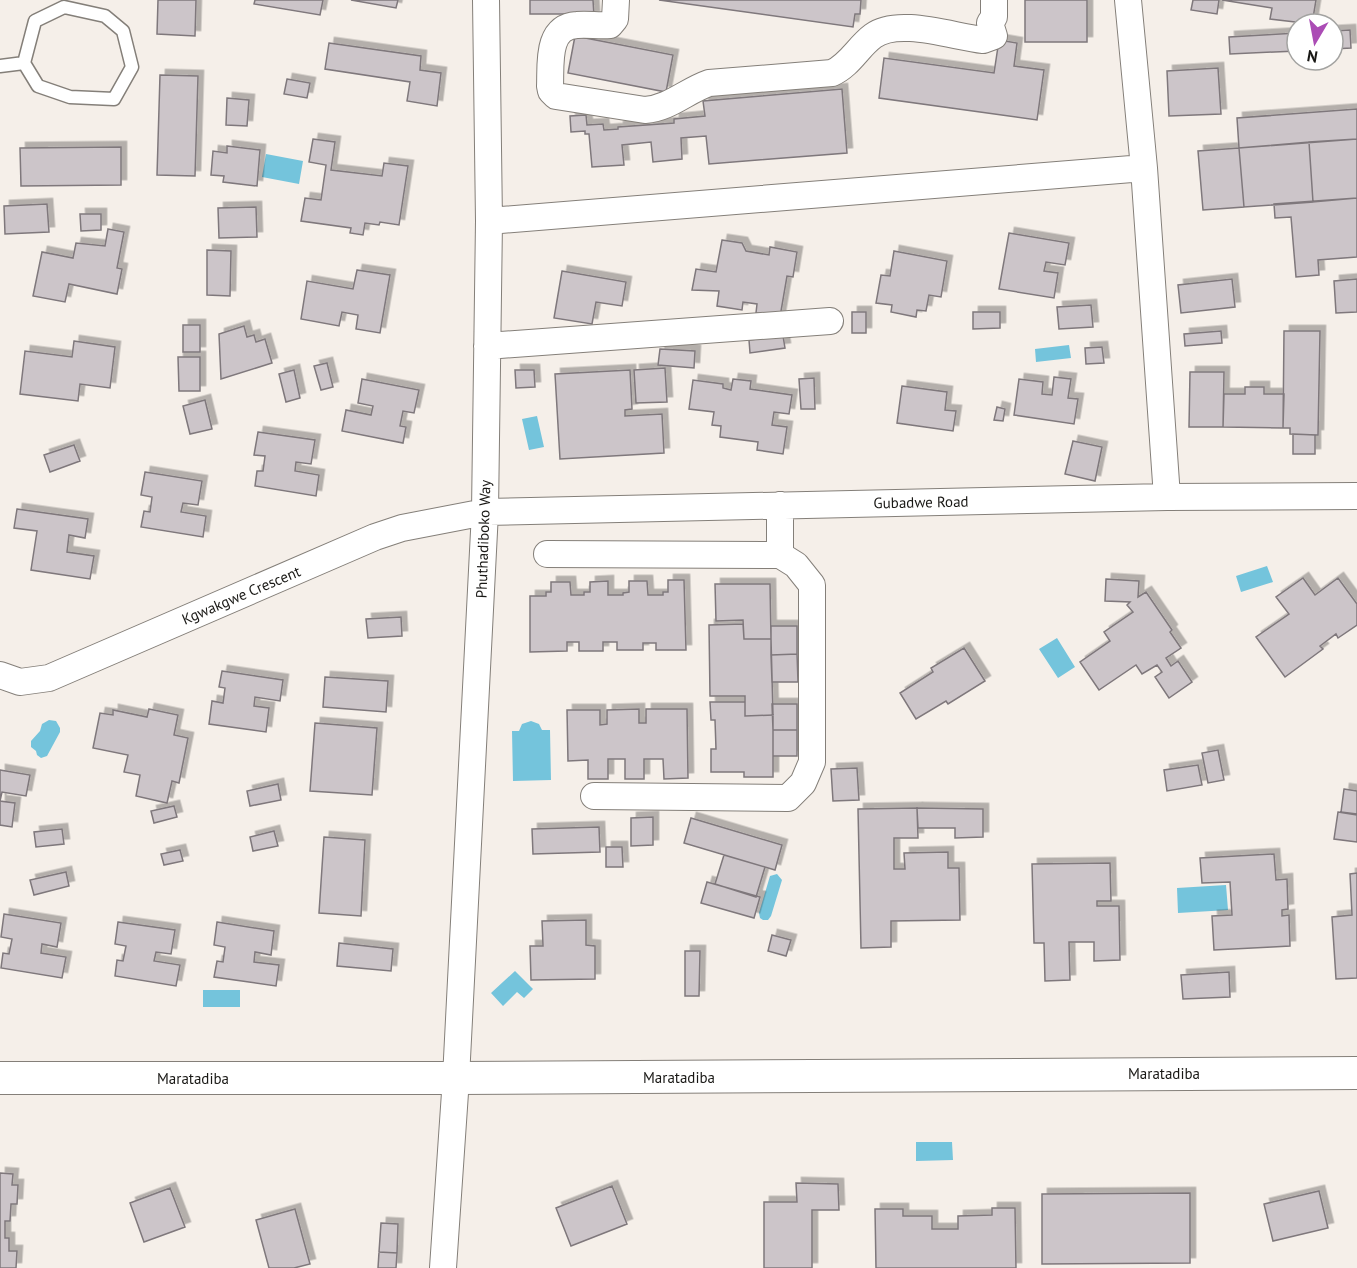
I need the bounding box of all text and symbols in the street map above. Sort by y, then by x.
north arrow [1285,12,1345,72]
text: N [1305,46,1319,68]
street label: Phuthadiboko Way [471,479,495,599]
street label: Gubadwe Road [873,492,969,512]
street label: Kgwakgwe Crescent [179,561,303,629]
street label: Maratadiba [1128,1064,1200,1083]
street label: Maratadiba [643,1068,715,1087]
street label: Maratadiba [157,1069,229,1088]

